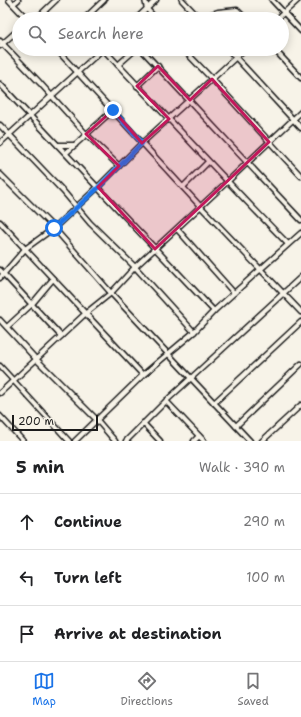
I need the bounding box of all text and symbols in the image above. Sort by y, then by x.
search box [12,12,289,56]
icon: search [26,23,48,45]
text: Search here [58,24,144,44]
route end [104,101,122,119]
route start [45,219,63,237]
scale bar [12,413,98,432]
text: 200 m [18,414,54,429]
text: 5 min [16,456,64,478]
text: Walk · 390 m [199,459,285,476]
icon: ahead [16,511,38,533]
text: Continue [54,512,122,532]
text: 290 m [243,513,285,530]
icon: left [16,567,38,589]
text: Turn left [54,568,122,588]
text: 100 m [246,569,285,586]
icon: arrive [16,623,38,645]
text: Arrive at destination [54,624,222,644]
tab: Map [32,670,56,709]
tab: Directions [120,670,173,709]
tab: Saved [237,670,269,709]

